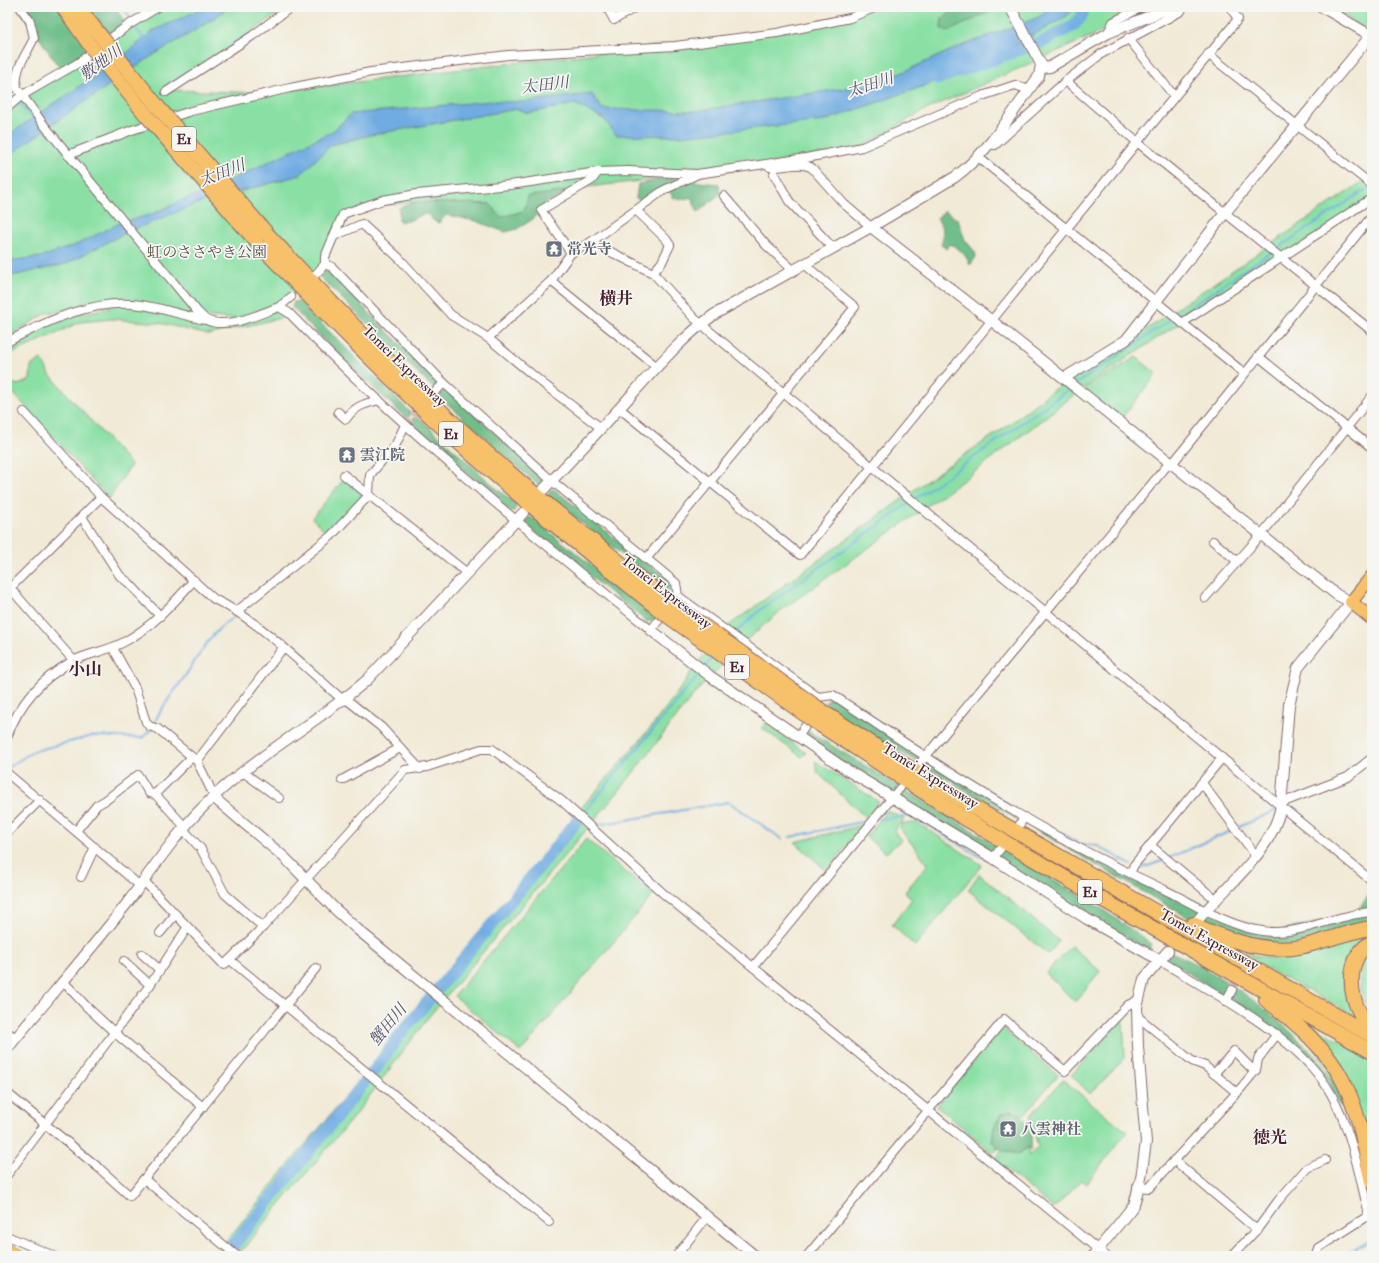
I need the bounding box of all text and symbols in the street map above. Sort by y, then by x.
water label: 敷地川 [76,40,128,85]
water label: 太田川 [844,67,898,102]
water label: 太田川 [520,72,572,98]
road number: E1 [172,127,196,151]
water label: 太田川 [196,154,250,191]
temple icon: 常光寺 [544,239,564,259]
place label: 常光寺 [567,240,612,259]
park label: 虹のささやき公園 [147,243,267,262]
district label: 横井 [599,288,633,309]
street label: Tomei Expressway [357,321,451,412]
road number: E1 [439,422,463,446]
temple icon: 雲江院 [337,445,357,465]
place label: 雲江院 [360,446,405,465]
street label: Tomei Expressway [616,551,716,634]
road number: E1 [725,655,749,679]
district label: 小山 [68,659,102,680]
street label: Tomei Expressway [878,739,982,814]
road number: E1 [1078,880,1102,904]
street label: Tomei Expressway [1156,905,1262,976]
water label: 蟹田川 [365,999,412,1050]
temple icon: 八雲神社 [998,1119,1018,1139]
place label: 八雲神社 [1021,1120,1081,1139]
district label: 徳光 [1253,1127,1287,1148]

